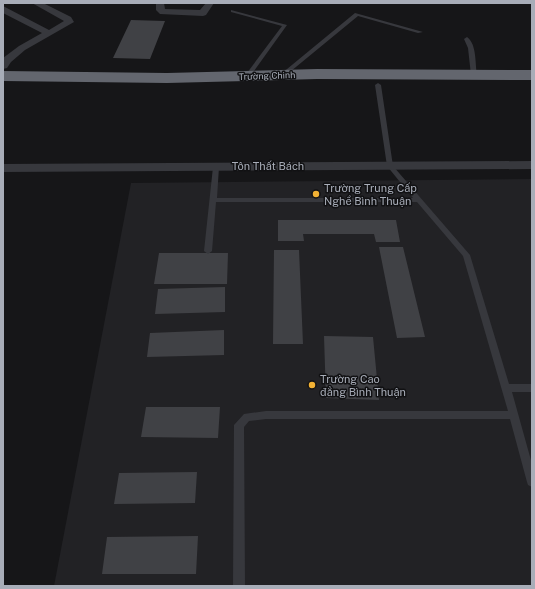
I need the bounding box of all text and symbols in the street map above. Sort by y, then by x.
street label: Trường Chinh [238,69,296,82]
street label: Tôn Thất Bách [232,160,304,172]
place label: Trường Trung Cấp Nghề Bình Thuận [324,182,417,207]
marker: Trường Trung Cấp Nghề Bình Thuận [311,189,321,199]
place label: Trường Cao đẳng Bình Thuận [320,373,406,398]
marker: Trường Cao đẳng Bình Thuận [307,380,317,390]

